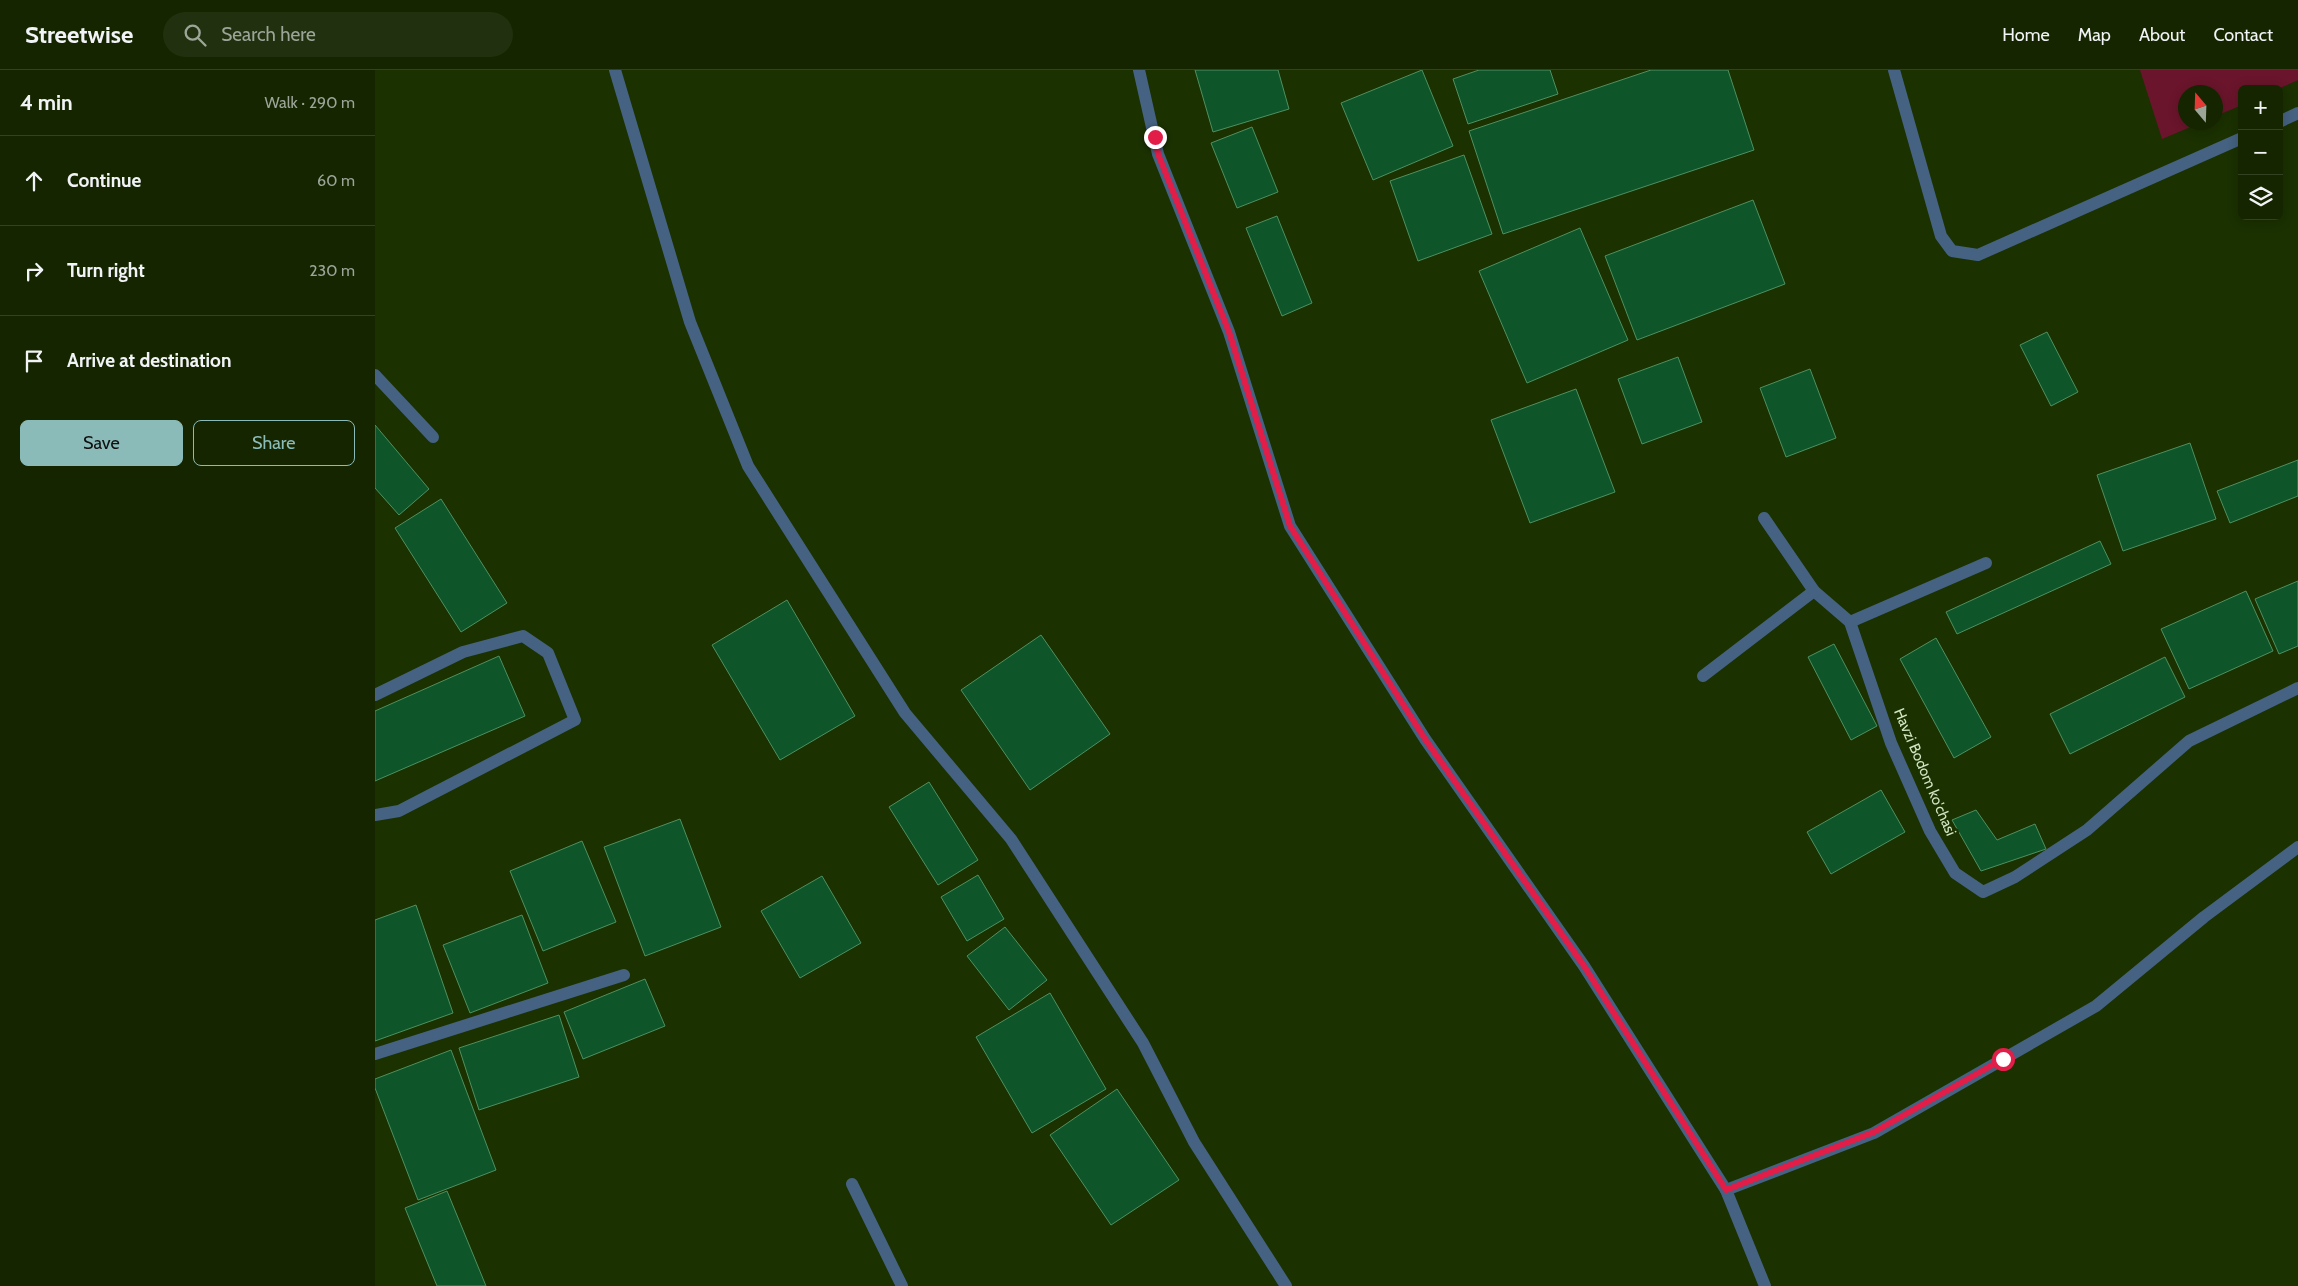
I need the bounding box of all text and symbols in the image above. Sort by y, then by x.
search box [163,12,513,57]
text: Streetwise [25,20,133,49]
icon: search [181,21,209,49]
text: Search here [221,23,316,46]
text: Home [2002,24,2050,46]
text: Map [2078,24,2111,46]
text: About [2139,24,2185,46]
text: Contact [2213,24,2273,46]
north arrow [2178,85,2223,130]
map controls [2238,85,2283,220]
button: + [2238,85,2283,130]
text: 4 min [20,90,73,115]
text: Walk · 290 m [265,93,355,112]
route end [1144,126,1167,149]
button: − [2238,130,2283,175]
icon: ahead [20,167,48,195]
text: Continue [67,169,141,192]
text: 60 m [317,171,355,190]
button: layers [2238,175,2283,220]
icon: right [20,257,48,285]
text: Turn right [67,259,145,282]
text: 230 m [309,261,355,280]
icon: arrive [20,347,48,375]
text: Arrive at destination [67,349,231,372]
button: Save [20,420,183,466]
button: Share [193,420,355,466]
street label: Havzi Bodom ko'chasi [1890,706,1960,838]
route start [1992,1048,2015,1071]

